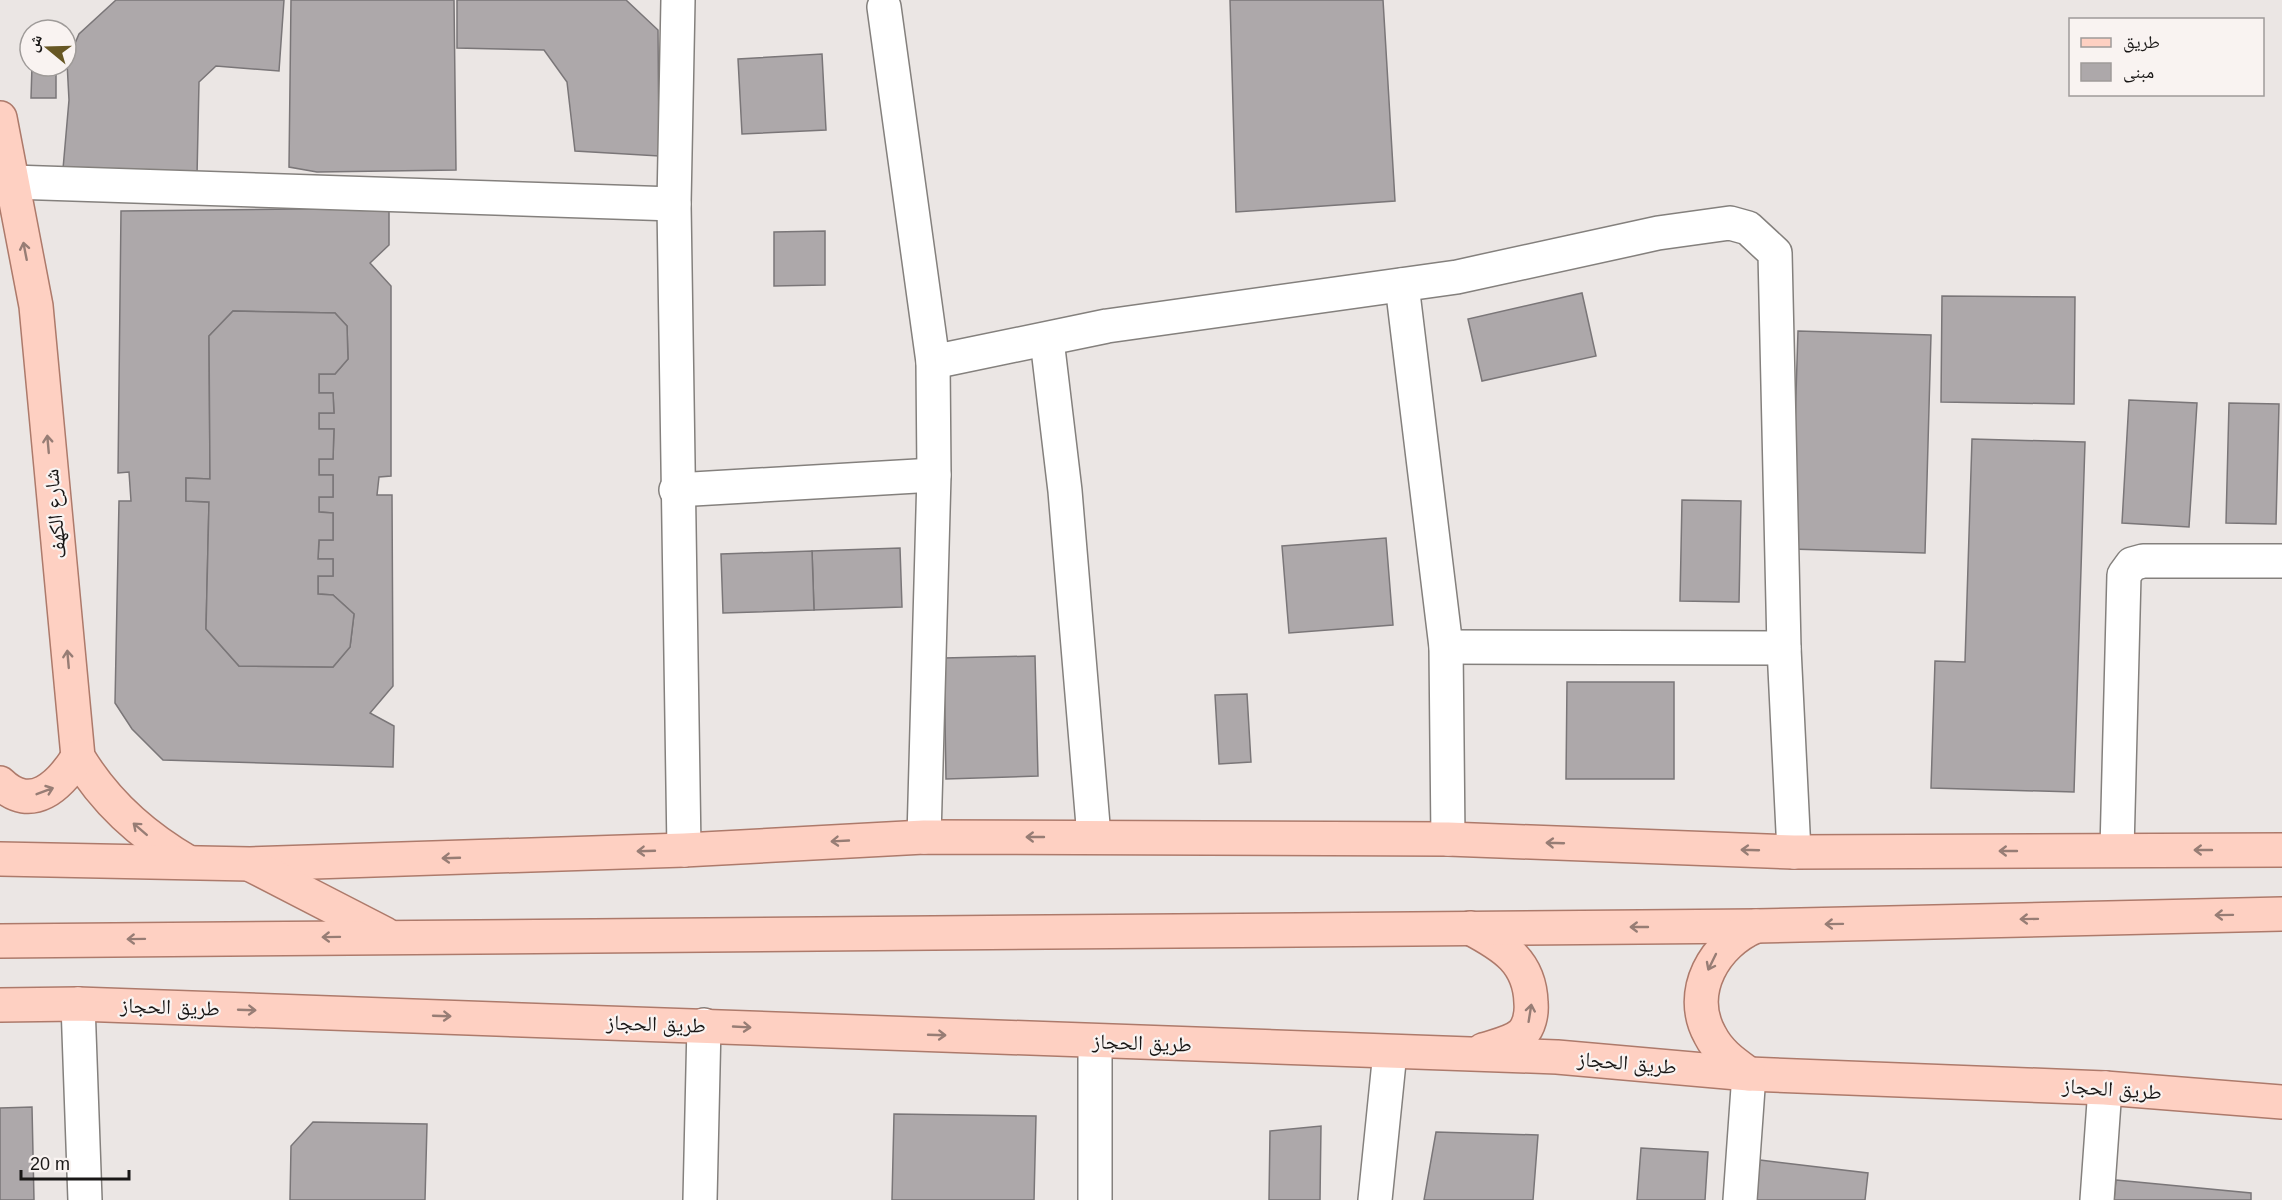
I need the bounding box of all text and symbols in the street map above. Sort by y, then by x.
north arrow [18,18,78,78]
legend [2069,18,2264,96]
text: ش [23,32,46,54]
text: طريق [2123,32,2160,53]
text: مبنى [2123,62,2154,83]
one-way arrow [19,241,30,261]
one-way arrow [42,435,53,455]
street label: شارع الكهف [39,468,72,560]
one-way arrow [62,650,73,670]
one-way arrow [35,785,53,796]
one-way arrow [133,823,149,837]
one-way arrow [1026,831,1046,843]
one-way arrow [831,836,851,847]
one-way arrow [1545,837,1565,849]
one-way arrow [2193,844,2213,856]
one-way arrow [636,845,656,857]
one-way arrow [1740,845,1760,856]
one-way arrow [1998,845,2018,857]
one-way arrow [441,852,461,863]
one-way arrow [2214,909,2234,921]
one-way arrow [2019,914,2039,925]
one-way arrow [1824,918,1844,930]
one-way arrow [1629,921,1649,933]
one-way arrow [322,931,342,943]
one-way arrow [127,933,147,945]
one-way arrow [1706,953,1718,971]
street label: طريق الحجاز [119,993,220,1022]
one-way arrow [237,1004,257,1016]
one-way arrow [1524,1004,1535,1023]
street label: طريق الحجاز [605,1010,706,1039]
one-way arrow [432,1011,452,1022]
one-way arrow [732,1022,752,1033]
street label: طريق الحجاز [1091,1029,1192,1058]
one-way arrow [926,1030,946,1041]
street label: طريق الحجاز [1575,1047,1678,1080]
street label: طريق الحجاز [2060,1073,2163,1105]
scale bar [21,1143,129,1181]
text: 20 m [30,1154,70,1174]

